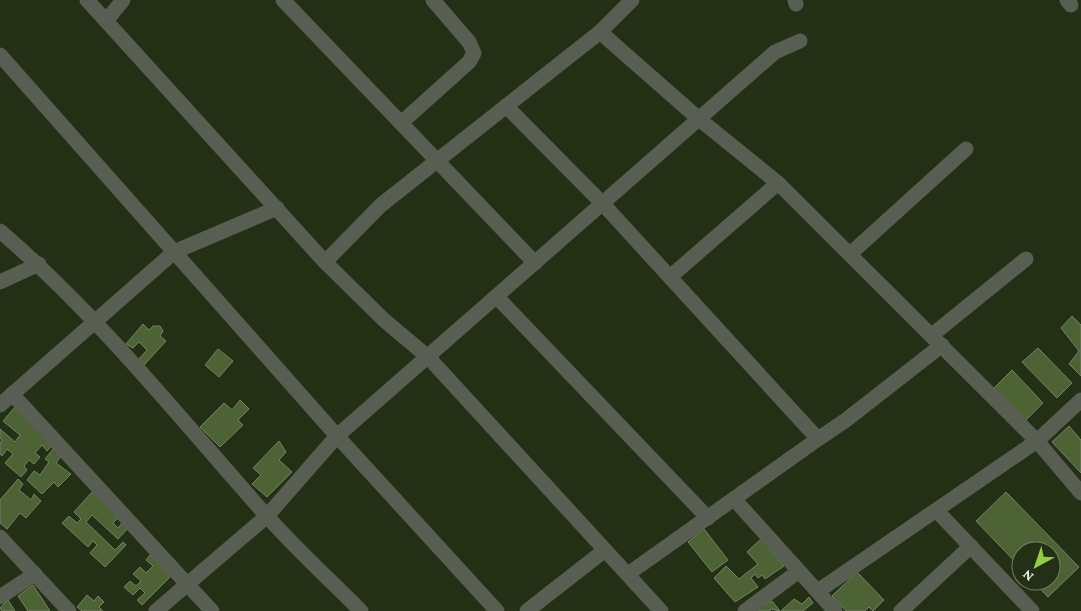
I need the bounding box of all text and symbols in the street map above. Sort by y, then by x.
north arrow [1011,541,1061,591]
text: N [1018,566,1036,585]

